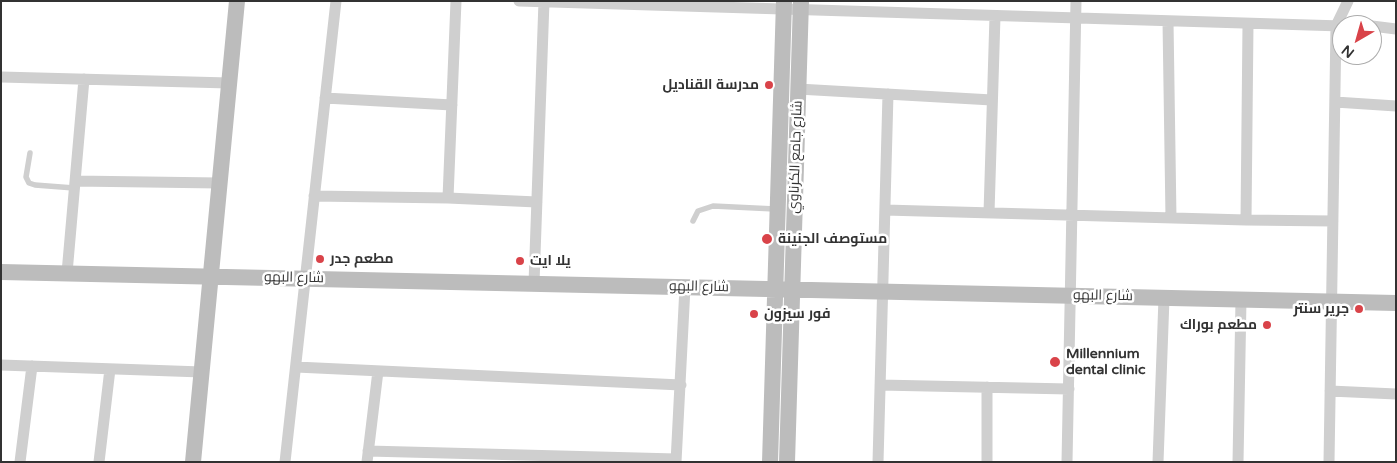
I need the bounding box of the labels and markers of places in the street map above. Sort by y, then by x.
place label: مدرسة القناديل [662,77,759,93]
marker: مدرسة القناديل [763,79,775,91]
place label: مستوصف الجنينة [778,231,887,247]
marker: مستوصف الجنينة [760,232,774,246]
place label: مطعم جدر [330,251,394,267]
marker: مطعم جدر [314,253,326,265]
place label: يلا ايت [530,253,571,269]
marker: يلا ايت [514,255,526,267]
place label: جرير سنتر [1293,301,1349,317]
marker: جرير سنتر [1353,303,1365,315]
place label: فور سيزون [764,306,830,322]
marker: فور سيزون [748,308,760,320]
place label: مطعم بوراك [1180,317,1257,333]
marker: مطعم بوراك [1261,319,1273,331]
place label: Millennium dental clinic [1066,346,1145,378]
marker: Millennium dental clinic [1048,355,1062,369]

